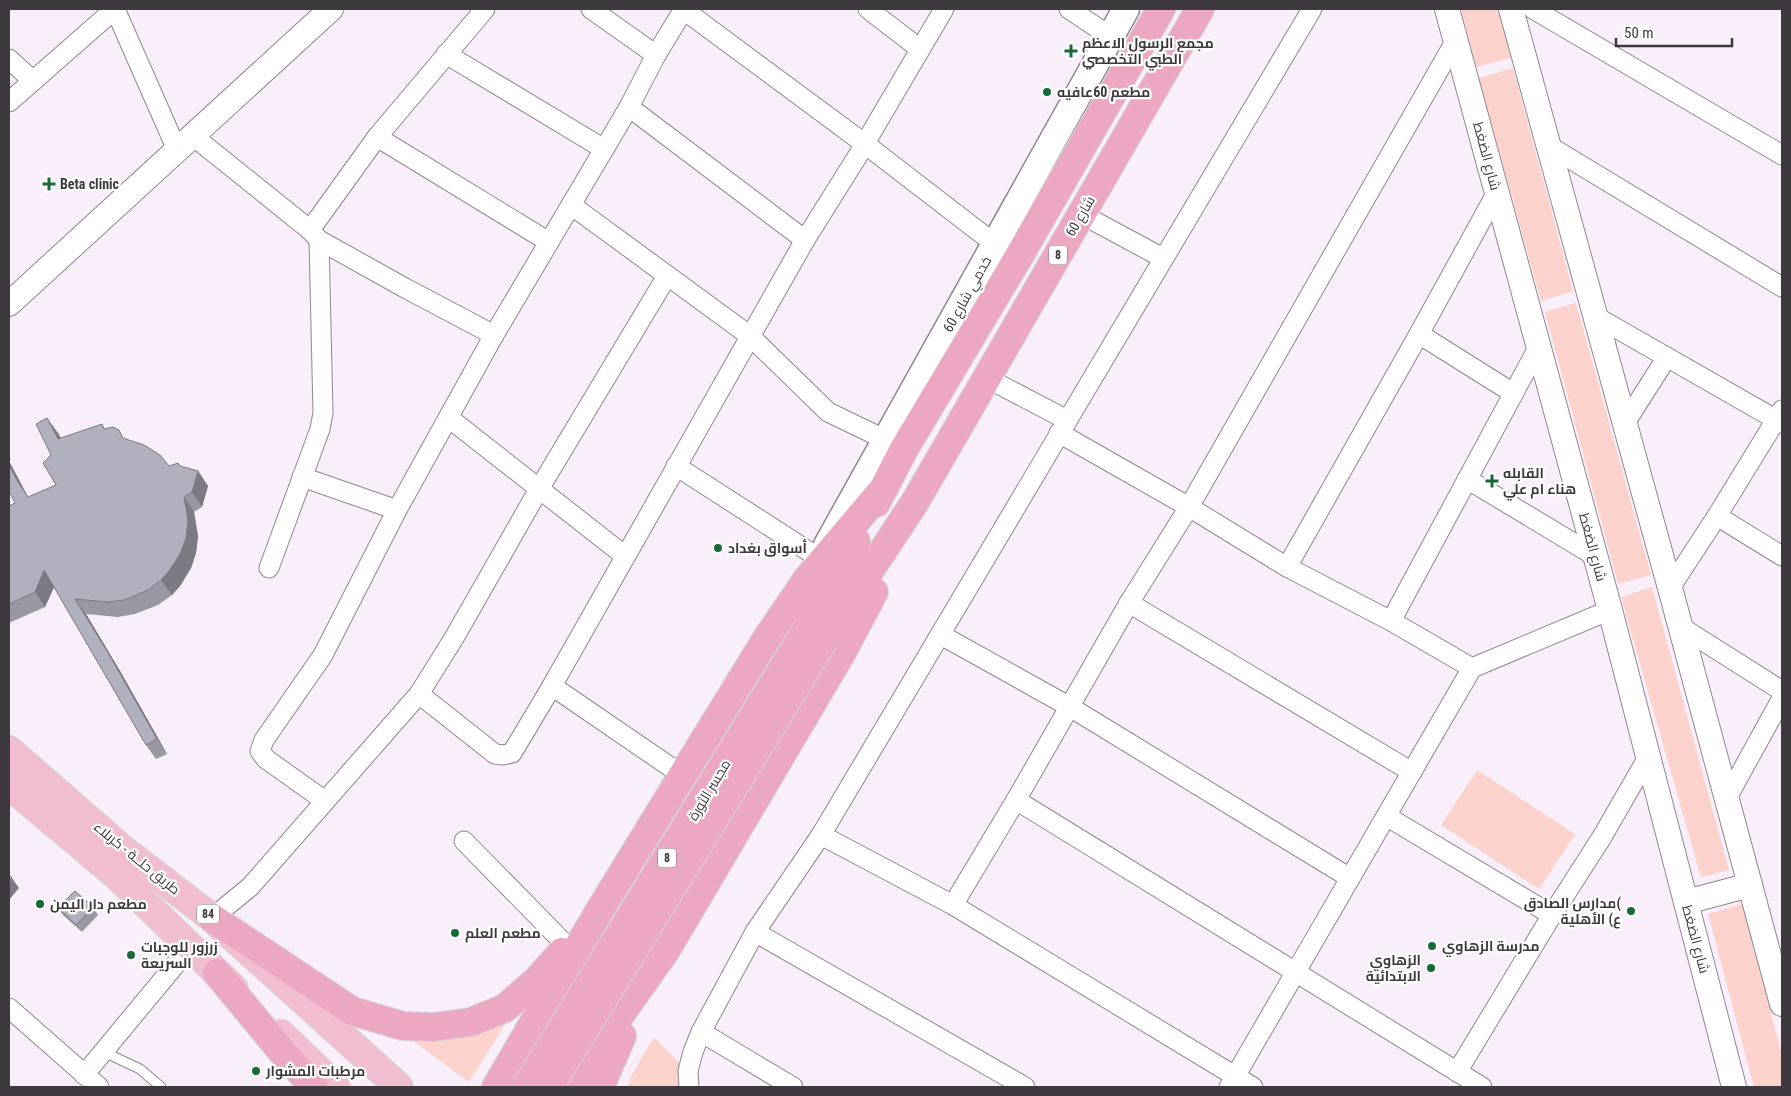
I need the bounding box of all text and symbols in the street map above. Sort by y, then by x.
scale bar [1616,15,1732,47]
text: 50 m [1624,24,1654,42]
place label: مجمع الرسول الاعظم الطبي التخصصي [1082,35,1214,71]
marker: مجمع الرسول الاعظم الطبي التخصصي [1064,44,1078,58]
place label: مطعم 60عافيه [1057,84,1150,102]
marker: مطعم 60عافيه [1041,86,1053,98]
street label: شارع الضغط [1469,120,1504,192]
place label: Beta clinic [60,176,120,192]
marker: Beta clinic [42,177,56,191]
street label: شارع 60 [1062,193,1099,240]
road number: 8 [1049,246,1067,264]
street label: خدمي شارع 60 [940,253,998,337]
place label: القابله هناء ام علي [1503,465,1576,501]
marker: القابله هناء ام علي [1485,474,1499,488]
street label: شارع الضغط [1575,511,1610,583]
place label: أسواق بغداد [728,539,807,557]
marker: أسواق بغداد [712,542,724,554]
street label: مجسر الثورة [685,757,733,823]
street label: طريق حلــة - كربلاء [90,818,183,898]
road number: 8 [658,848,676,868]
place label: مدارس الصادق( ع) الأهلية [1524,895,1621,929]
place label: مطعم دار اليمن [50,896,147,914]
marker: مطعم دار اليمن [34,898,46,910]
street label: شارع الضغط [1678,903,1713,975]
road number: 84 [197,904,219,924]
marker: مدارس الصادق( ع) الأهلية [1625,905,1637,917]
place label: مطعم العلم [465,925,541,943]
marker: مطعم العلم [449,927,461,939]
place label: مدرسة الزهاوي [1442,938,1539,957]
place label: زرزور للوجبات السريعة [141,939,218,972]
marker: مدرسة الزهاوي [1426,940,1438,952]
marker: زرزور للوجبات السريعة [125,949,137,961]
place label: الزهاوي الابتدائية [1366,952,1421,984]
marker: الزهاوي الابتدائية [1425,962,1437,974]
place label: مرطبات المشوار [265,1063,365,1080]
marker: مرطبات المشوار [250,1065,262,1077]

